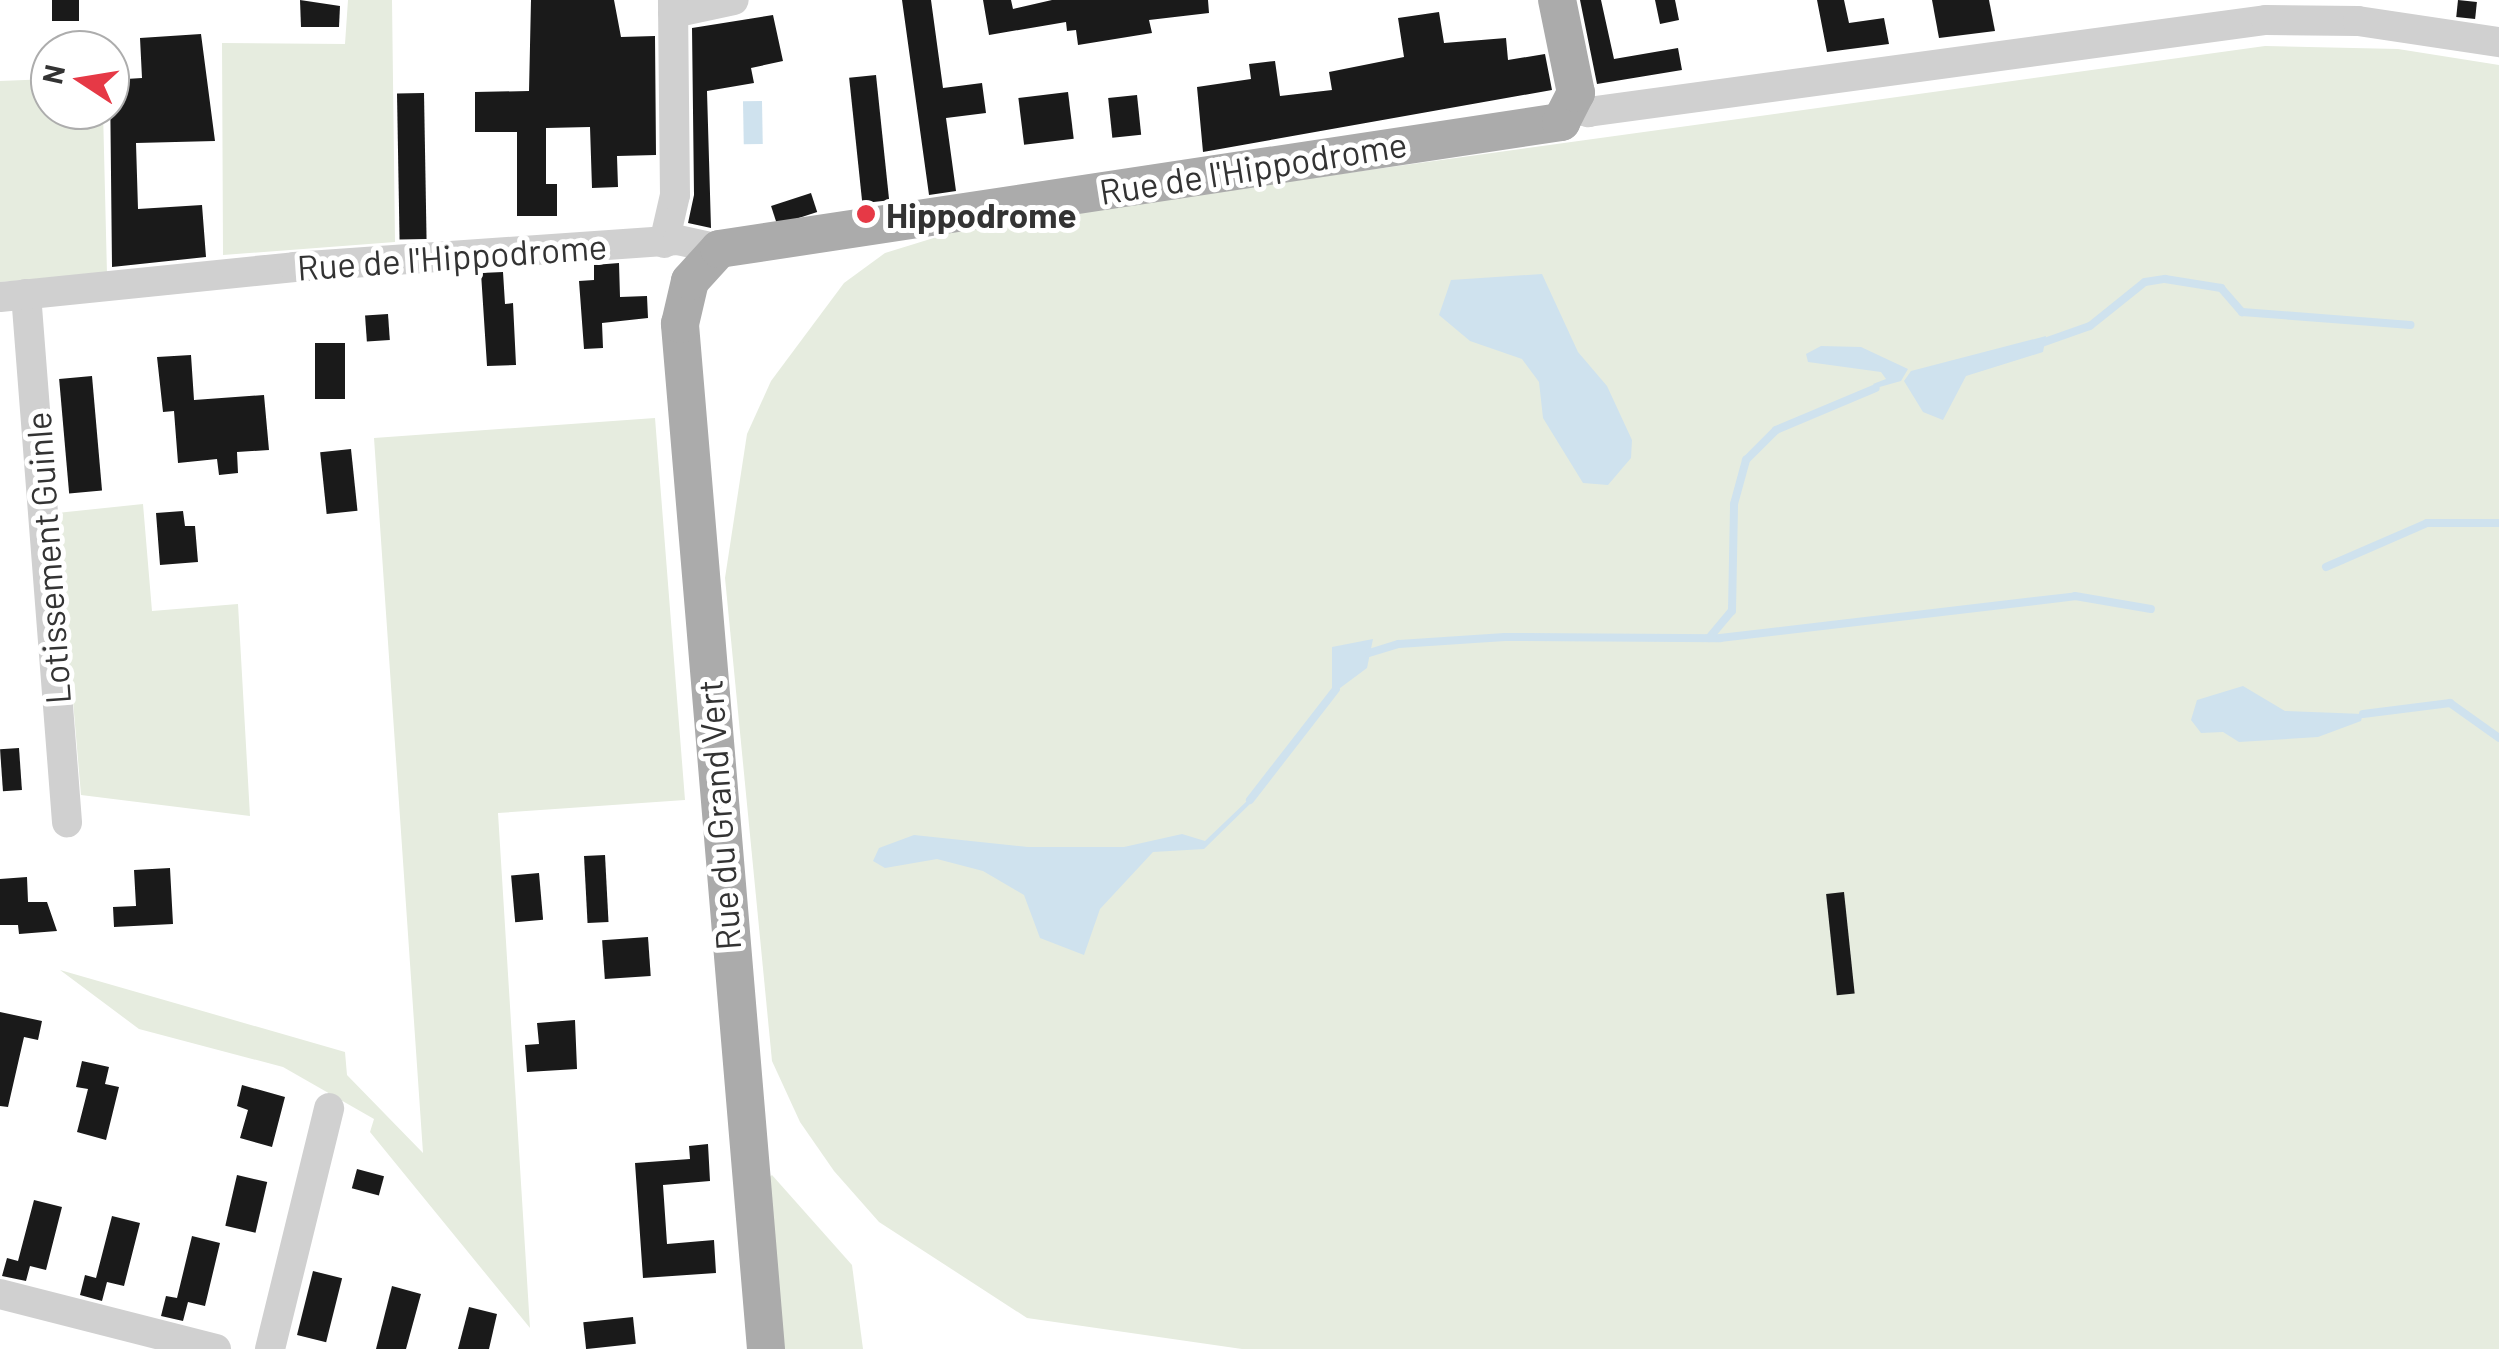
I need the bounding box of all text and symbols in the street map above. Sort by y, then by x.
north arrow [30,30,130,130]
text: N [34,62,71,87]
street label: Rue de l'Hippodrome [1096,122,1410,212]
place label: Hippodrome [886,193,1077,235]
marker: Hippodrome [855,203,877,225]
street label: Rue de l'Hippodrome [296,224,608,288]
street label: Lotissement Guinle [16,410,78,706]
street label: Rue du Grand Vert [688,678,748,952]

